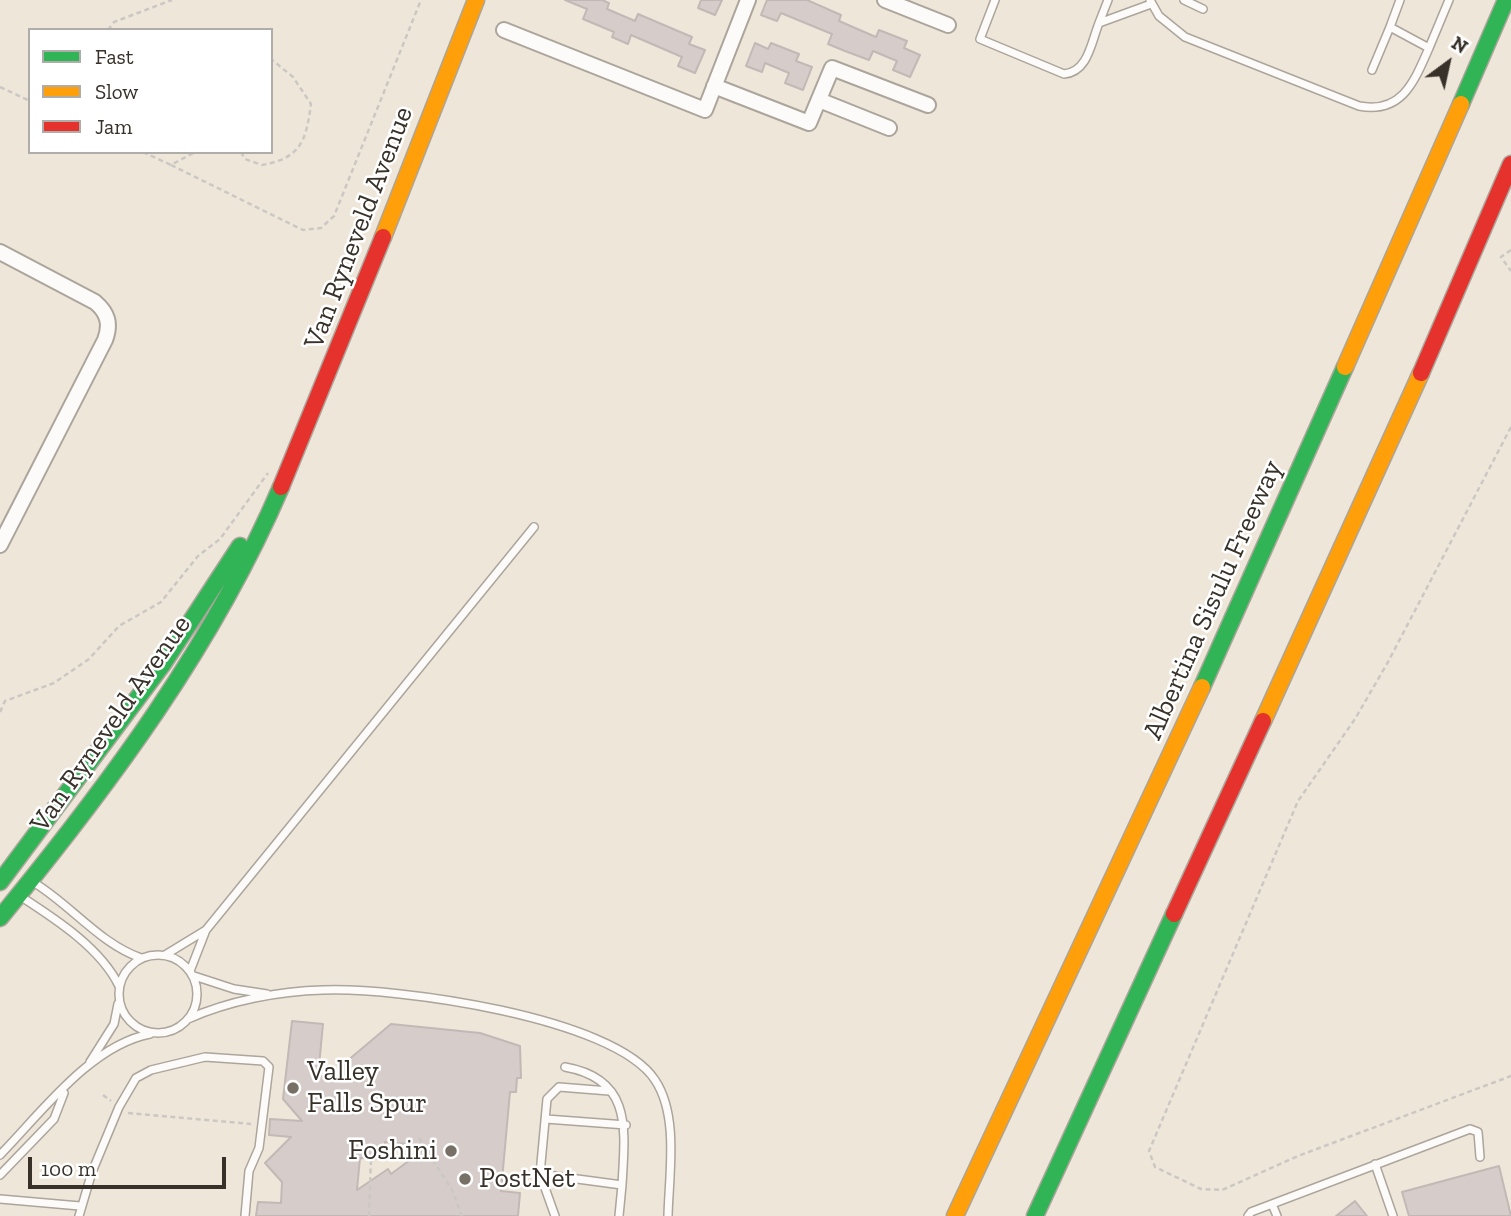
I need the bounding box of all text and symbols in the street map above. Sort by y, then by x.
legend [28,28,273,154]
north arrow [1413,28,1483,98]
text: N [1447,31,1472,59]
text: Fast [95,44,134,69]
text: Slow [95,79,138,104]
street label: Van Ryneveld Avenue [297,102,421,354]
text: Jam [95,114,132,139]
street label: Albertina Sisulu Freeway [1136,455,1290,745]
street label: Van Ryneveld Avenue [24,609,198,839]
place label: Valley Falls Spur [307,1055,427,1121]
marker: Valley Falls Spur [285,1080,301,1096]
place label: Foshini [348,1134,437,1168]
scale bar [32,1142,229,1186]
marker: Foshini [443,1143,459,1159]
text: 100 m [41,1156,96,1181]
place label: PostNet [479,1162,575,1196]
marker: PostNet [457,1171,473,1187]

